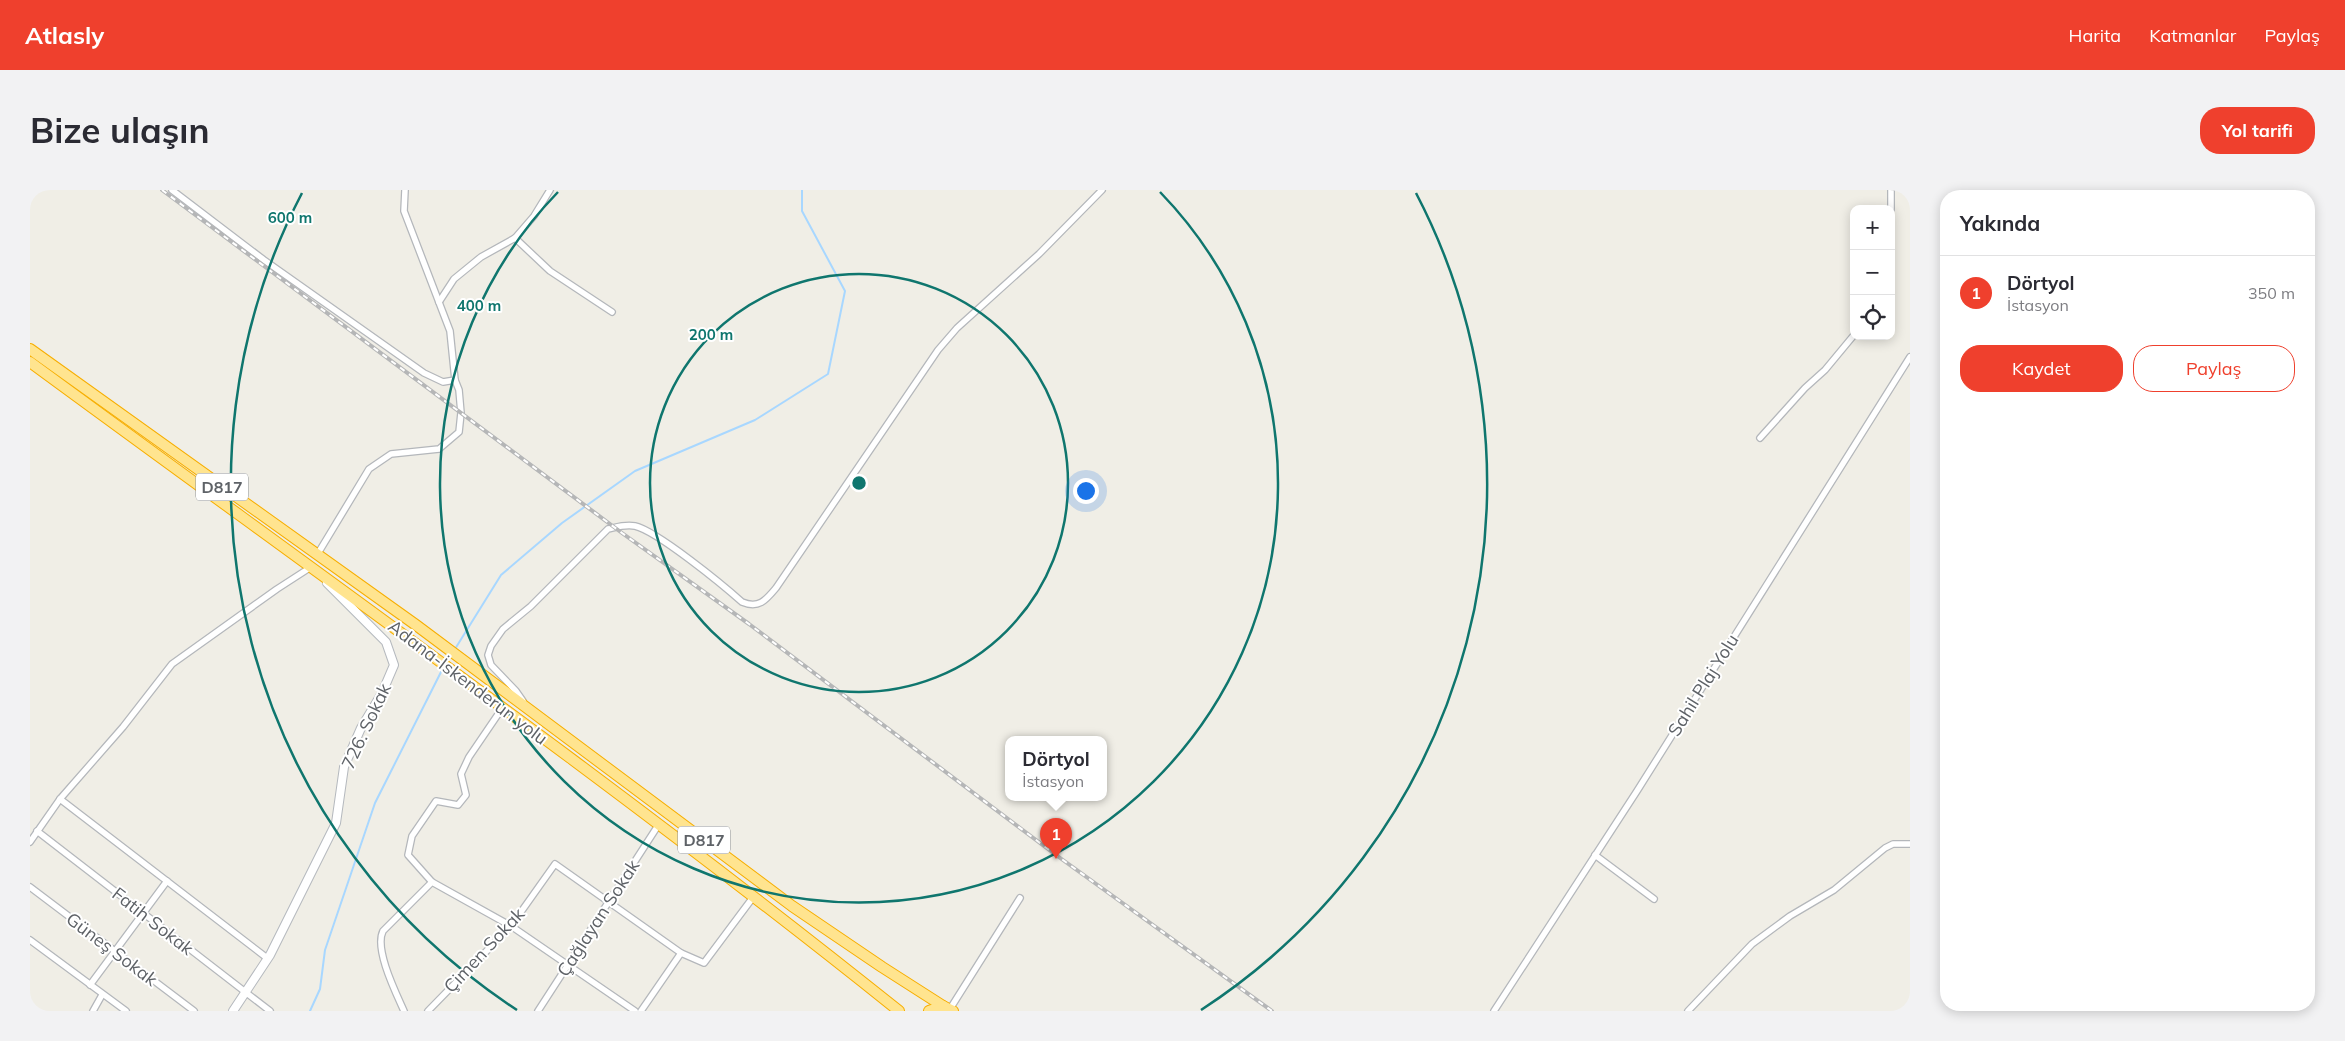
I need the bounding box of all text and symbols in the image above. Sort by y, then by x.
text: Atlasly [25,20,104,50]
text: Harita [2069,24,2121,47]
text: Katmanlar [2149,24,2236,47]
text: Paylaş [2264,24,2320,47]
button: Yol tarifi [2200,107,2315,154]
text: Bize ulaşın [30,108,210,152]
map controls [1850,205,1895,340]
button: + [1850,205,1895,250]
text: 600 m [268,208,312,227]
text: Yakında [1960,210,2040,236]
button: − [1850,250,1895,295]
text: Dörtyol [2007,271,2074,295]
text: 1 [1971,283,1981,303]
text: 350 m [2248,283,2295,303]
button: locate [1850,295,1895,340]
text: İstasyon [2007,295,2069,315]
text: 400 m [457,296,501,315]
text: 200 m [689,325,733,344]
button: Kaydet [1960,345,2123,392]
button: Paylaş [2133,345,2295,392]
road number: D817 [196,474,248,500]
centre of rings [850,474,868,492]
your location [1073,478,1099,504]
street label: Adana-İskenderun yolu [384,614,552,750]
street label: Sahil Plaj Yolu [1662,630,1744,740]
street label: 726. Sokak [336,679,396,773]
popup [1005,736,1107,801]
text: Dörtyol [1022,747,1090,771]
text: İstasyon [1022,771,1084,791]
pin: 1 [1040,818,1072,859]
road number: D817 [678,826,730,854]
street label: Çağlayan Sokak [552,855,645,981]
street label: Fatih Sokak [108,882,199,960]
street label: Çimen Sokak [439,902,530,997]
street label: Güneş Sokak [62,907,163,991]

